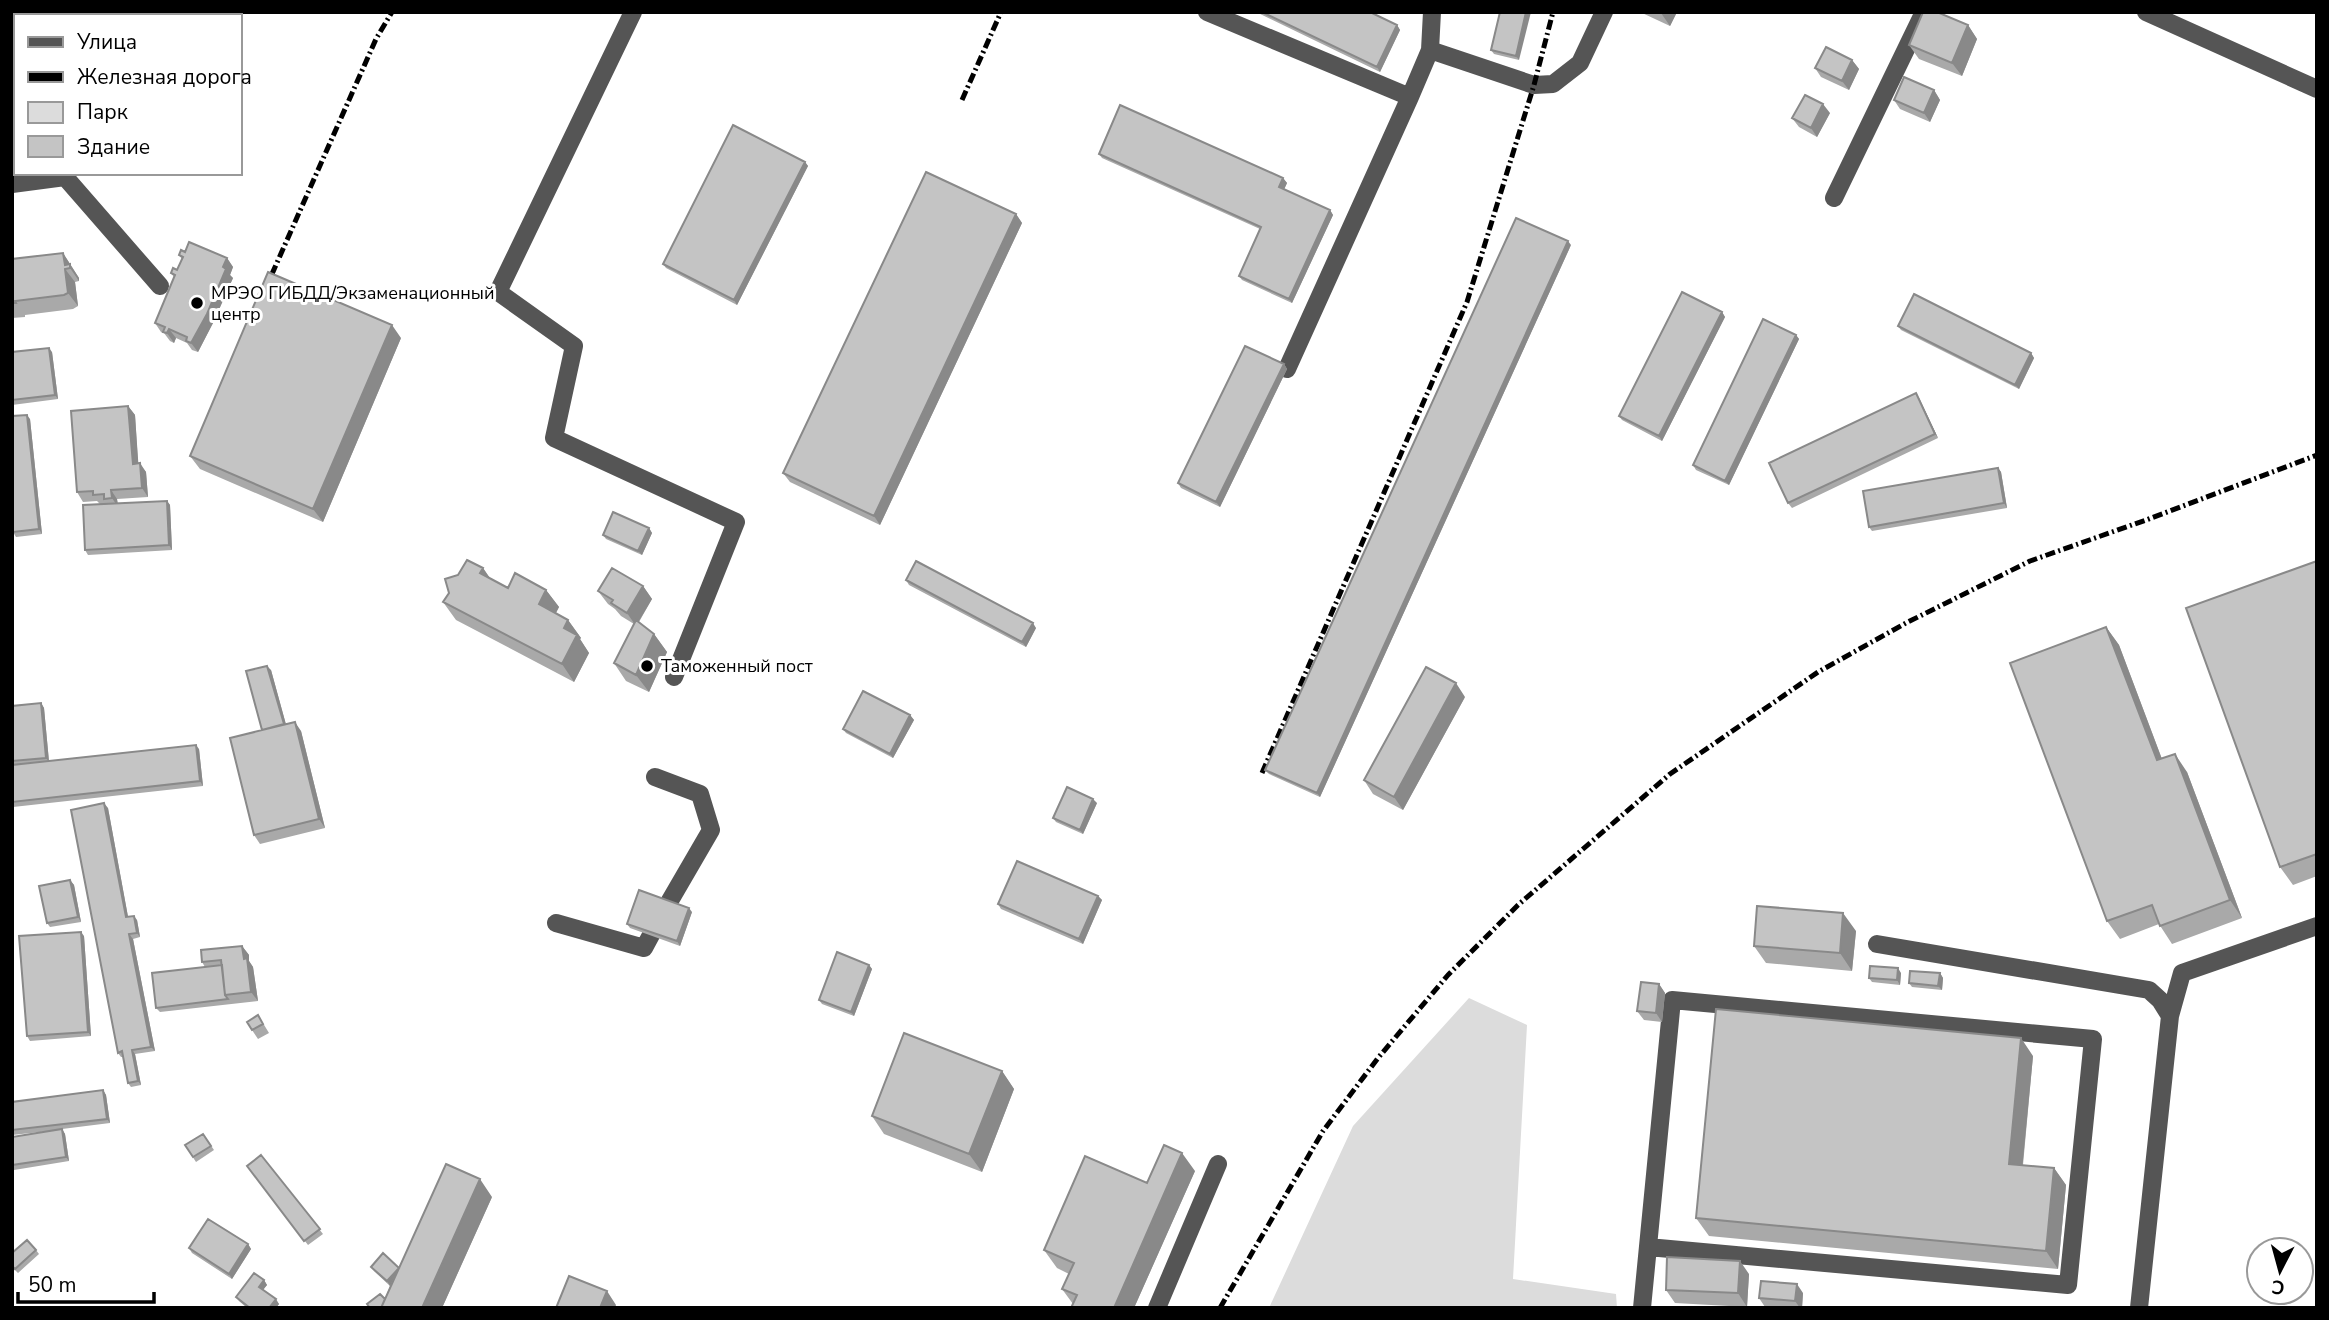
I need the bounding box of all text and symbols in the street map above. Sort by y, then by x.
legend [14,14,242,175]
text: Улица [76,28,137,56]
text: Железная дорога [77,63,252,91]
text: Парк [77,98,129,126]
text: Здание [77,133,150,161]
place label: МРЭО ГИБДД/Экзаменационный центр [211,281,494,326]
marker: МРЭО ГИБДД/Экзаменационный центр [189,295,205,311]
place label: Таможенный пост [661,654,813,678]
marker: Таможенный пост [639,658,655,674]
north arrow [2245,1236,2315,1306]
scale bar [18,1260,154,1304]
text: 50 m [28,1271,77,1299]
text: С [2270,1273,2286,1301]

